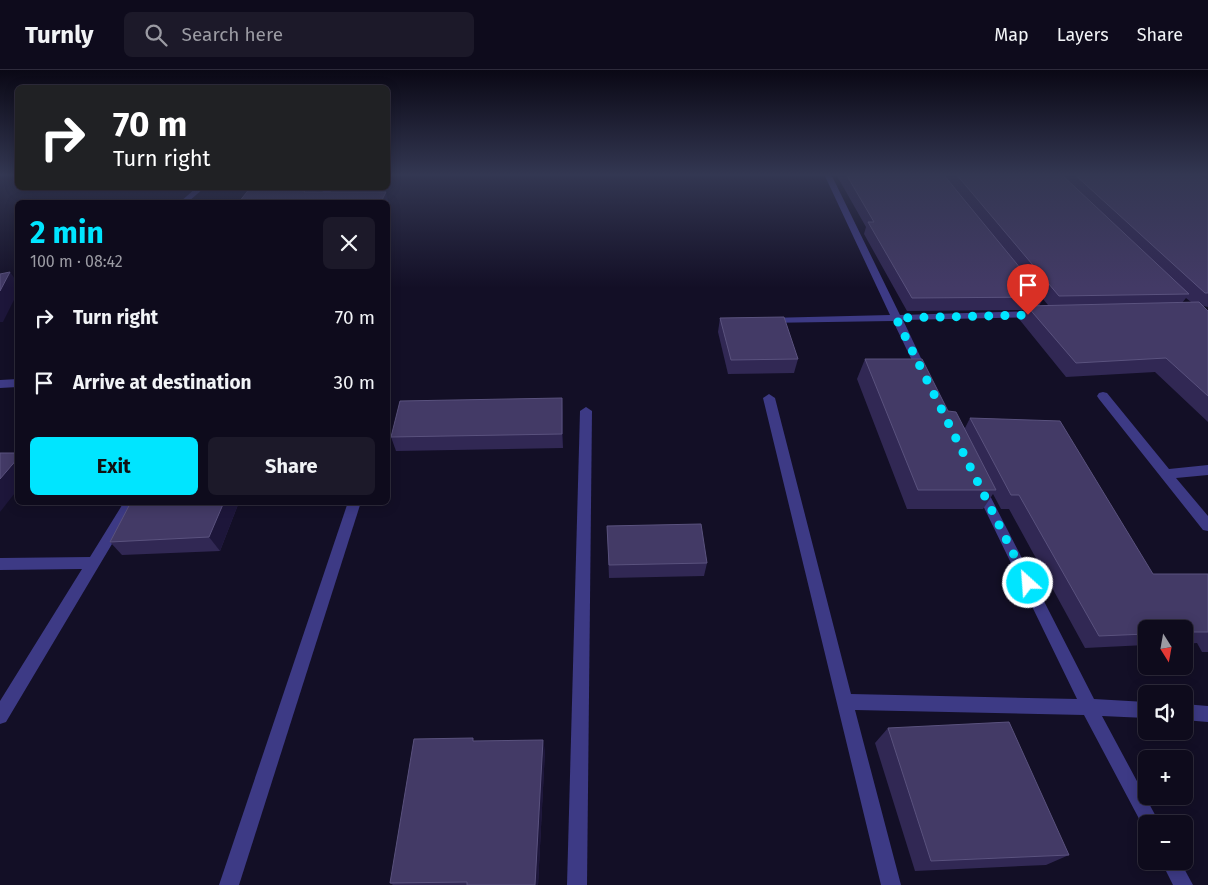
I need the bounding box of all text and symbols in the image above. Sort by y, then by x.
search box [124,12,474,57]
text: Turnly [25,21,94,49]
icon: search [142,21,170,49]
text: Search here [182,23,283,46]
text: Map [994,24,1029,46]
text: Layers [1057,24,1109,46]
text: Share [1137,24,1183,46]
text: 70 m [113,103,187,145]
icon: right [30,105,95,170]
text: Turn right [113,145,210,172]
text: 2 min [30,215,104,251]
button: close [323,217,375,269]
text: 100 m · 08:42 [30,252,123,271]
pin [1007,264,1049,315]
icon: arrive [1014,271,1042,299]
icon: right [30,304,58,332]
text: Turn right [73,306,158,329]
text: 70 m [335,306,375,329]
icon: arrive [30,369,58,397]
text: Arrive at destination [73,371,252,394]
text: 30 m [334,371,375,394]
button: Exit [30,437,198,495]
button: Share [208,437,375,495]
position arrow [1001,556,1053,608]
north arrow [1138,620,1192,675]
map controls [1138,620,1193,870]
button: sound [1138,685,1193,740]
button: + [1138,750,1193,805]
button: − [1138,815,1193,870]

